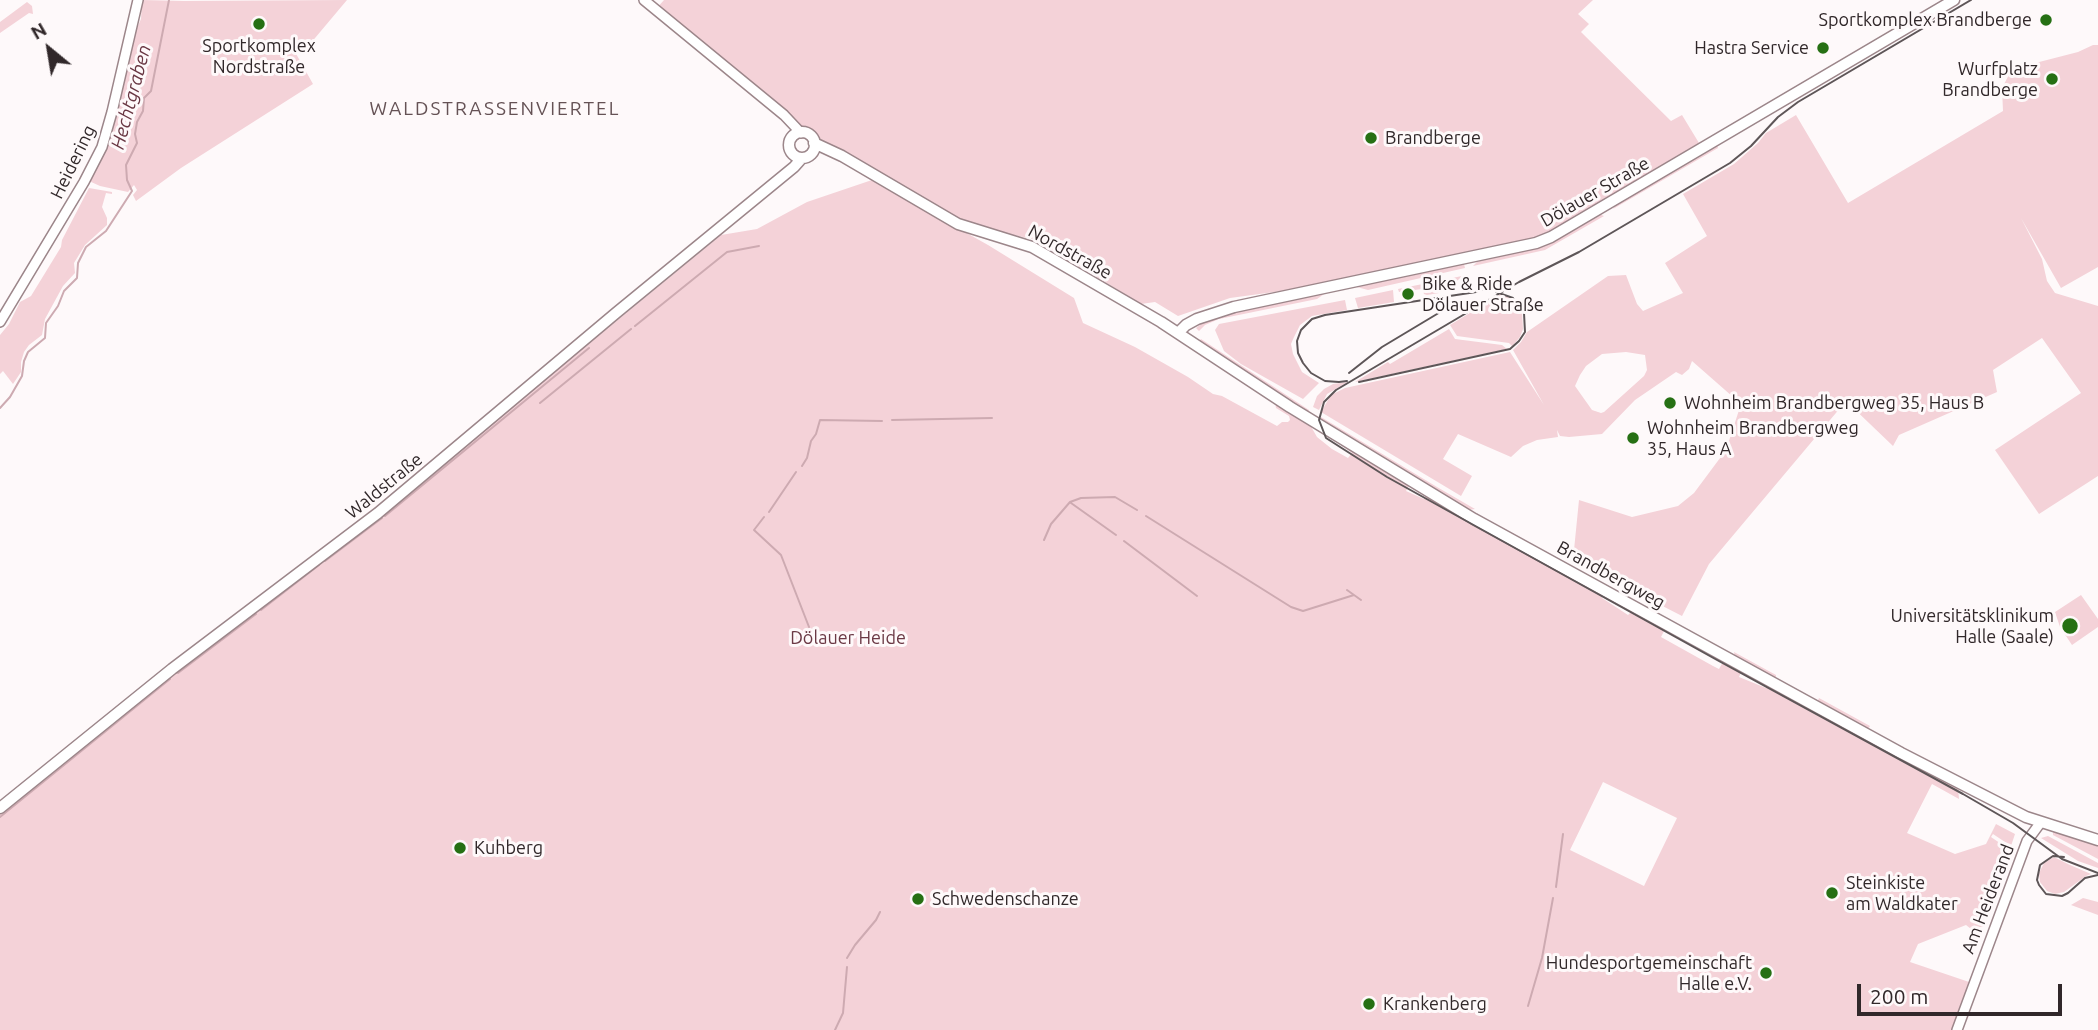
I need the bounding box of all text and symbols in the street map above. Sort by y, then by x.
place label: Sportkomplex Brandberge [1819,9,2032,31]
marker: Sportkomplex Brandberge [2038,12,2054,28]
north arrow [14,14,84,84]
marker: Sportkomplex Nordstraße [251,16,267,32]
text: N [27,18,50,44]
place label: Sportkomplex Nordstraße [202,35,316,78]
place label: Hastra Service [1694,37,1809,59]
marker: Hastra Service [1815,40,1831,56]
water label: Hechtgraben [106,42,156,152]
place label: Wurfplatz Brandberge [1942,58,2038,100]
marker: Wurfplatz Brandberge [2044,71,2060,87]
district label: WALDSTRASSENVIERTEL [372,98,618,120]
street label: Heidering [46,122,100,202]
place label: Brandberge [1385,127,1481,149]
marker: Brandberge [1363,130,1379,146]
street label: Dölauer Straße [1537,152,1653,232]
street label: Nordstraße [1024,220,1116,284]
place label: Bike & Ride Dölauer Straße [1422,273,1544,316]
marker: Bike & Ride Dölauer Straße [1400,286,1416,302]
place label: Wohnheim Brandbergweg 35, Haus B [1684,392,1984,414]
marker: Wohnheim Brandbergweg 35, Haus B [1662,395,1678,411]
place label: Wohnheim Brandbergweg 35, Haus A [1647,417,1859,460]
marker: Wohnheim Brandbergweg 35, Haus A [1625,430,1641,446]
street label: Waldstraße [341,448,427,524]
street label: Brandbergweg [1553,536,1669,614]
place label: Universitätsklinikum Halle (Saale) [1891,605,2054,648]
marker: Universitätsklinikum Halle (Saale) [2060,616,2080,636]
park label: Dölauer Heide [790,627,906,649]
place label: Kuhberg [474,837,543,859]
marker: Kuhberg [452,840,468,856]
street label: Am Heiderand [1957,841,2019,957]
place label: Steinkiste am Waldkater [1846,872,1958,914]
marker: Steinkiste am Waldkater [1824,885,1840,901]
place label: Schwedenschanze [932,888,1079,910]
marker: Schwedenschanze [910,891,926,907]
place label: Hundesportgemeinschaft Halle e.V. [1546,952,1752,995]
marker: Hundesportgemeinschaft Halle e.V. [1758,965,1774,981]
scale bar [1860,970,2065,1014]
text: 200 m [1870,984,1928,1008]
place label: Krankenberg [1383,993,1487,1015]
marker: Krankenberg [1361,996,1377,1012]

